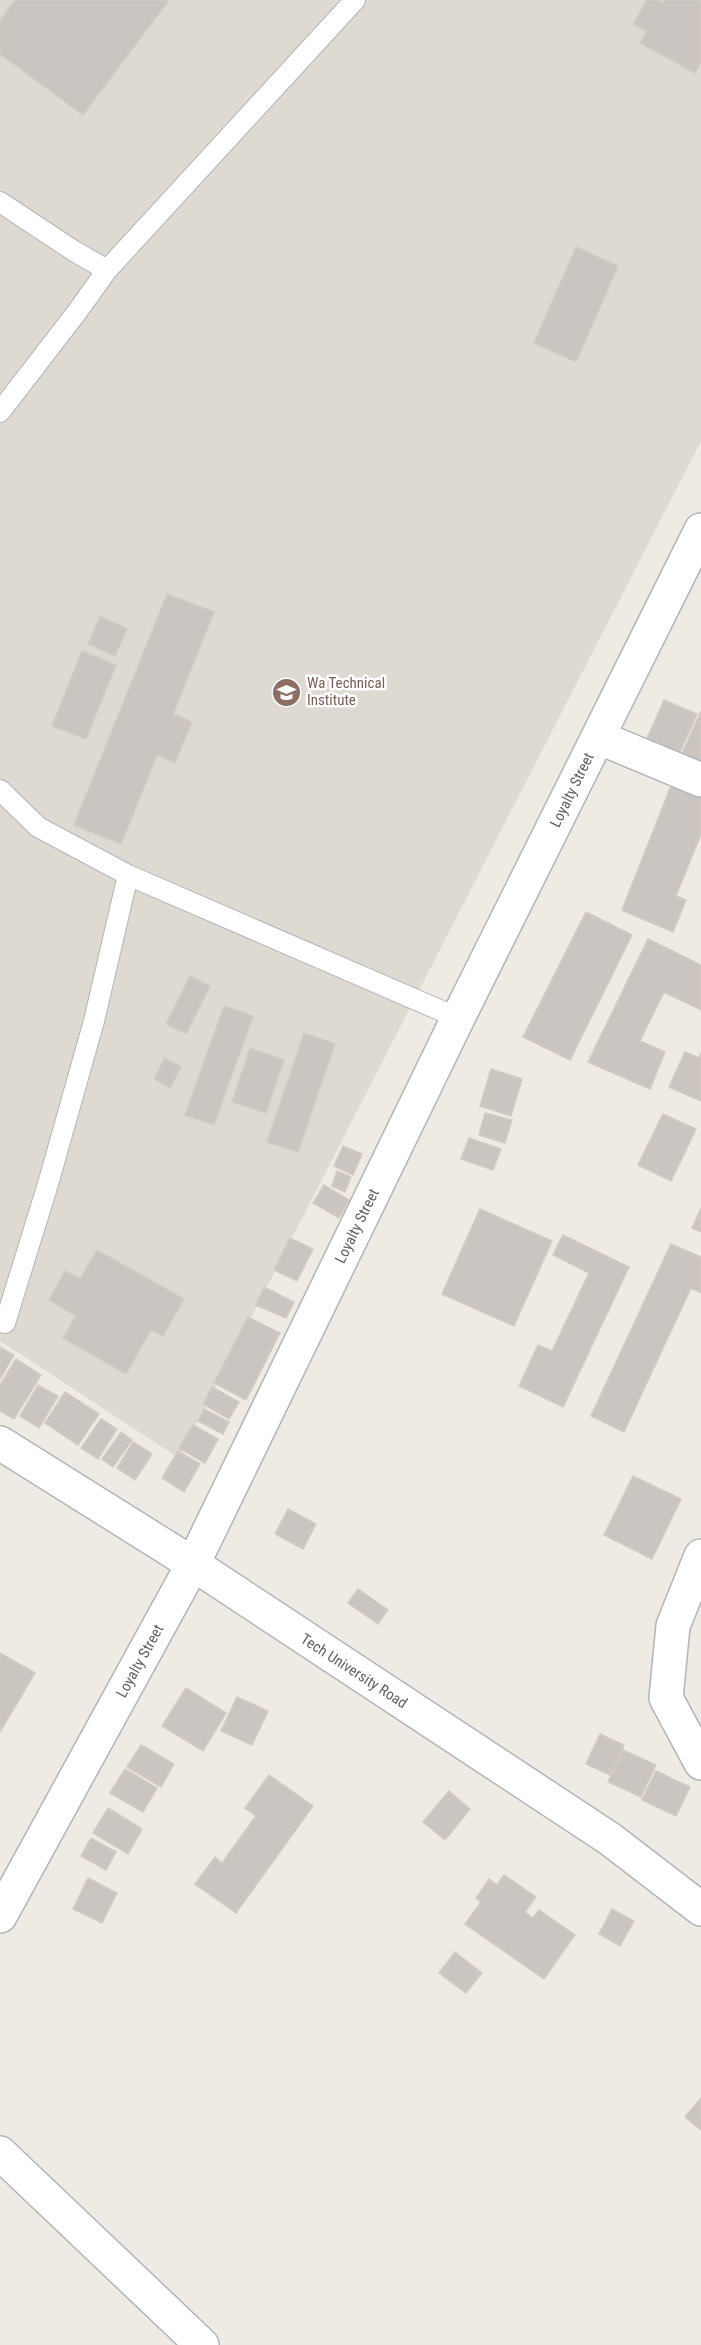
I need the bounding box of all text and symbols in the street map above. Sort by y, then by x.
place label: Wa Technical Institute [307,674,385,709]
school or university icon: Wa Technical Institute [270,676,302,708]
street label: Loyalty Street [546,750,598,830]
street label: Loyalty Street [331,1186,383,1266]
street label: Loyalty Street [113,1621,167,1701]
street label: Tech University Road [297,1630,411,1712]

